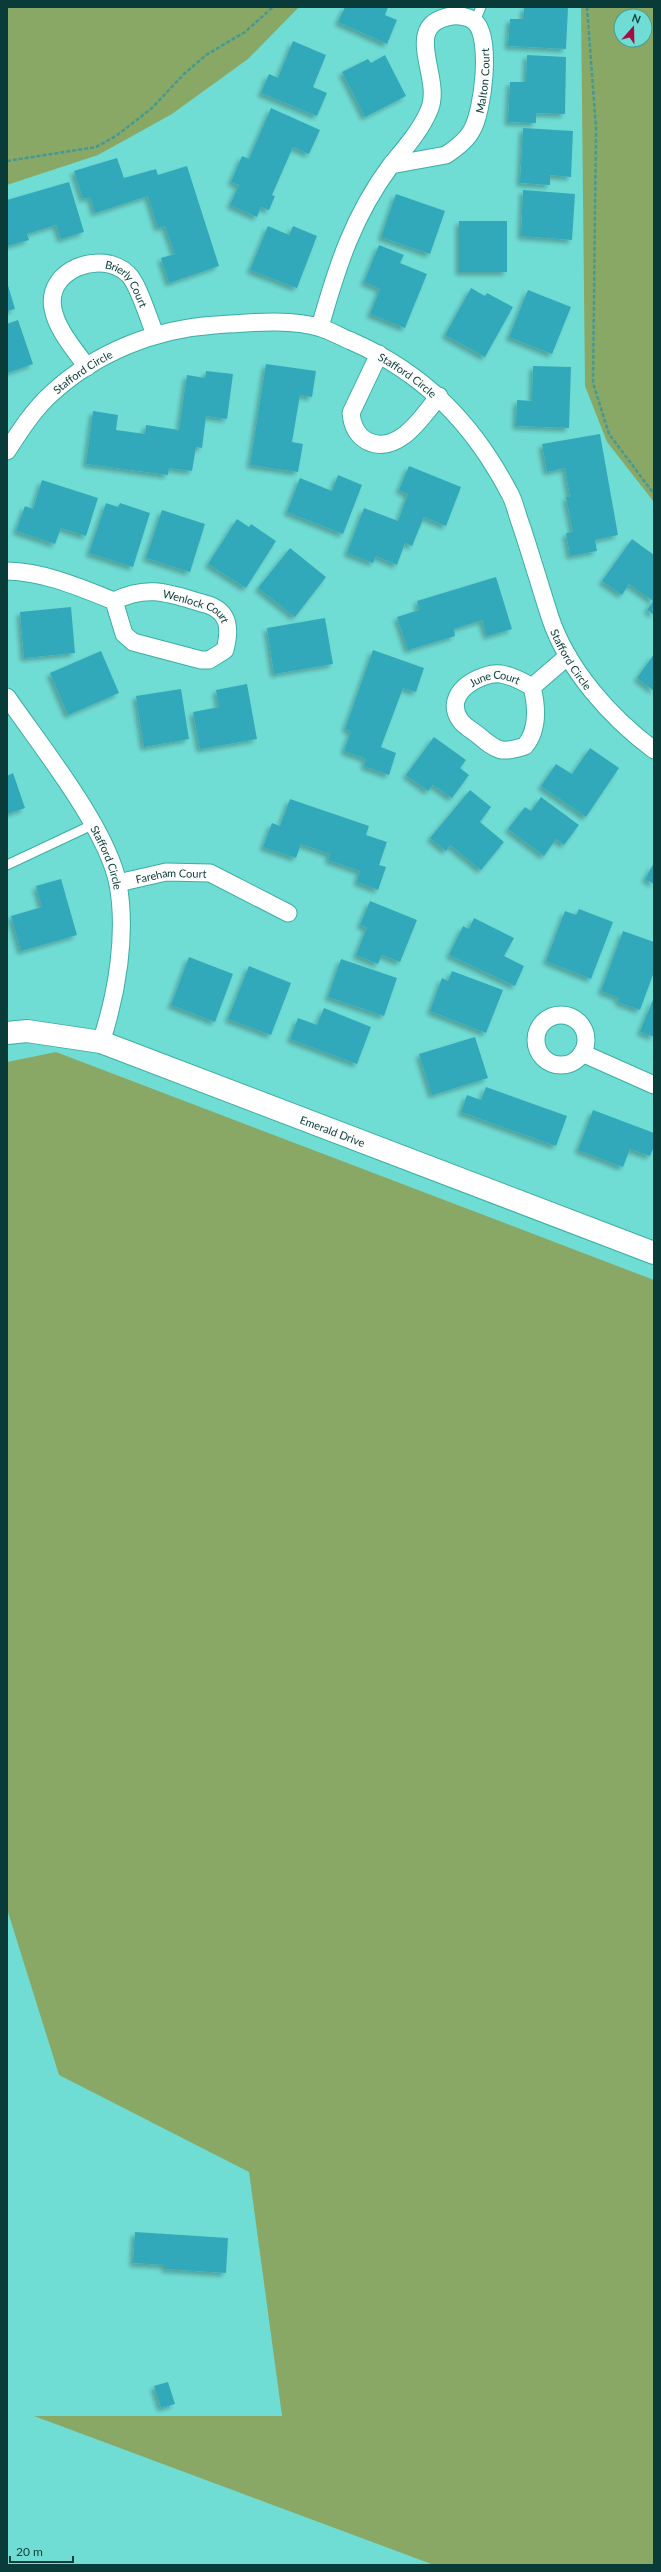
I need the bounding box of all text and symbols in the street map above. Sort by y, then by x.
north arrow [613,8,653,48]
text: N [630,11,643,26]
street label: Malton Court [472,48,491,114]
street label: Brierly Court [104,257,151,309]
street label: Stafford Circle [50,347,114,396]
street label: Stafford Circle [376,349,440,400]
street label: Wenlock Court [162,586,233,625]
street label: Stafford Circle [549,627,595,692]
street label: June Court [466,667,523,689]
street label: Stafford Circle [89,823,125,891]
street label: Fareham Court [134,865,207,885]
street label: Emerald Drive [299,1112,367,1149]
scale bar [10,2538,73,2564]
text: 20 m [16,2544,43,2559]

